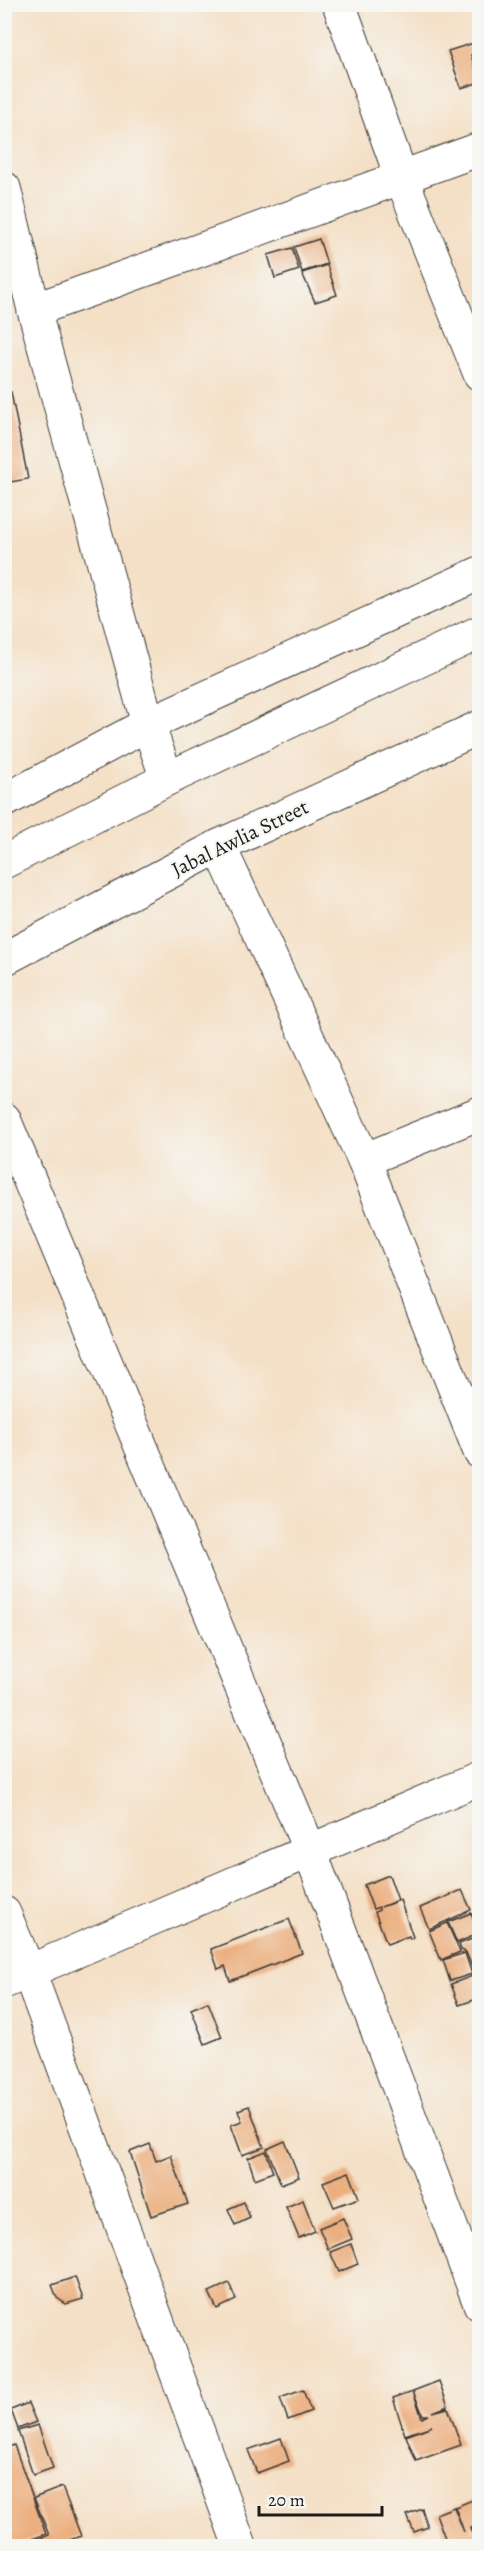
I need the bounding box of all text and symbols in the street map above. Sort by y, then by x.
street label: Jabal Awlia Street [167,793,313,883]
scale bar [259,2479,382,2517]
text: 20 m [268,2488,305,2512]

